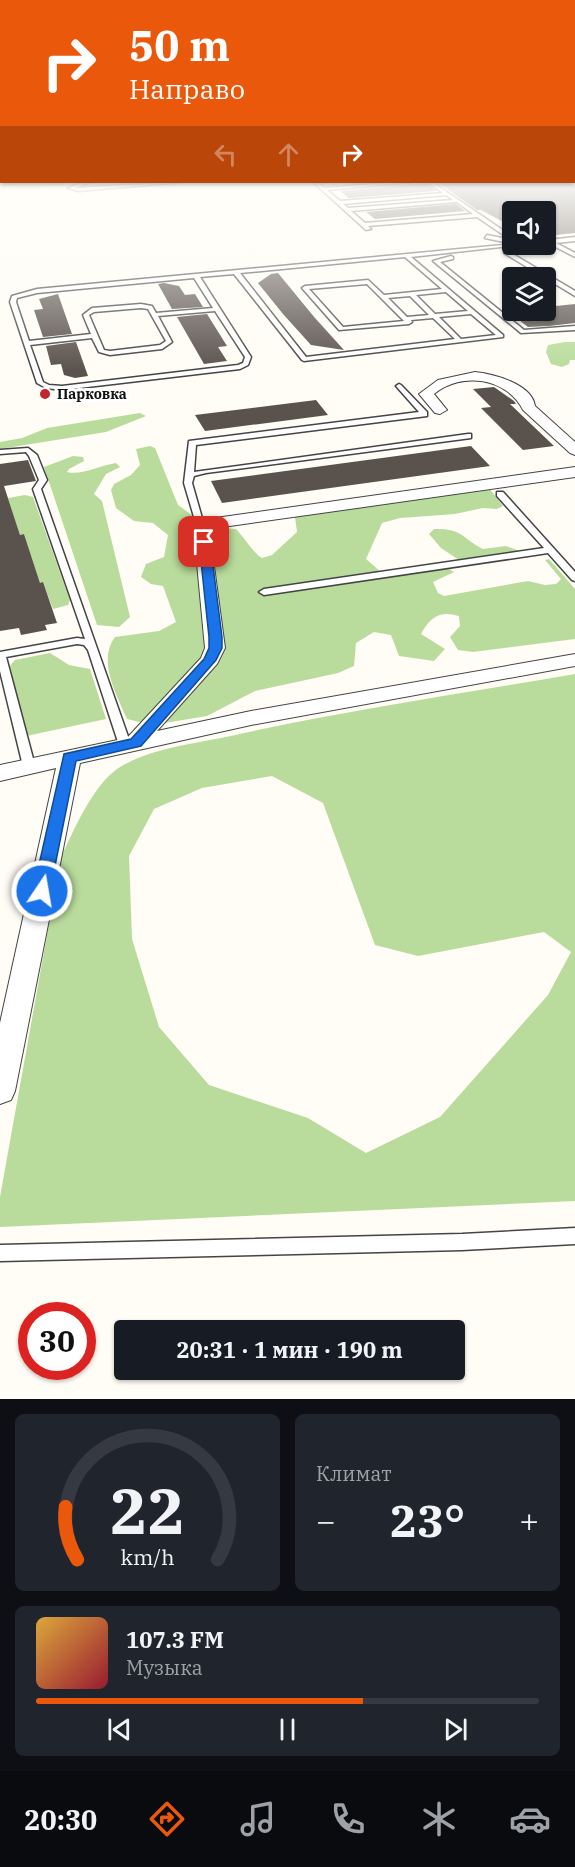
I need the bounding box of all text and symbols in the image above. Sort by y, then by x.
text: 50 m [129,18,230,73]
icon: right [30,24,108,102]
text: Направо [129,71,245,106]
icon: left [209,138,242,171]
icon: ahead [272,138,305,171]
icon: right [335,138,368,171]
map controls [502,201,556,321]
button: sound [502,201,556,255]
button: layers [502,267,556,321]
place label: Парковка [57,385,127,403]
marker: Парковка [38,387,52,401]
pin [178,516,229,567]
icon: arrive [187,525,220,558]
position arrow [10,859,74,923]
speed limit sign: 30 [18,1302,96,1380]
text: 20:31 · 1 мин · 190 m [176,1335,403,1364]
text: Климат [316,1460,392,1487]
text: 22 [110,1470,185,1551]
text: 23° [390,1491,465,1549]
text: − [316,1499,336,1542]
text: + [519,1499,539,1542]
text: km/h [120,1543,175,1571]
text: 107.3 FM [126,1625,224,1654]
text: Музыка [126,1654,203,1681]
icon: previous [103,1713,136,1746]
icon: pause [271,1713,304,1746]
icon: next [439,1713,472,1746]
icon: directions [146,1798,188,1840]
icon: music [237,1798,279,1840]
icon: phone [327,1798,369,1840]
icon: climate [418,1798,460,1840]
icon: car [509,1798,551,1840]
text: 20:30 [24,1802,97,1837]

